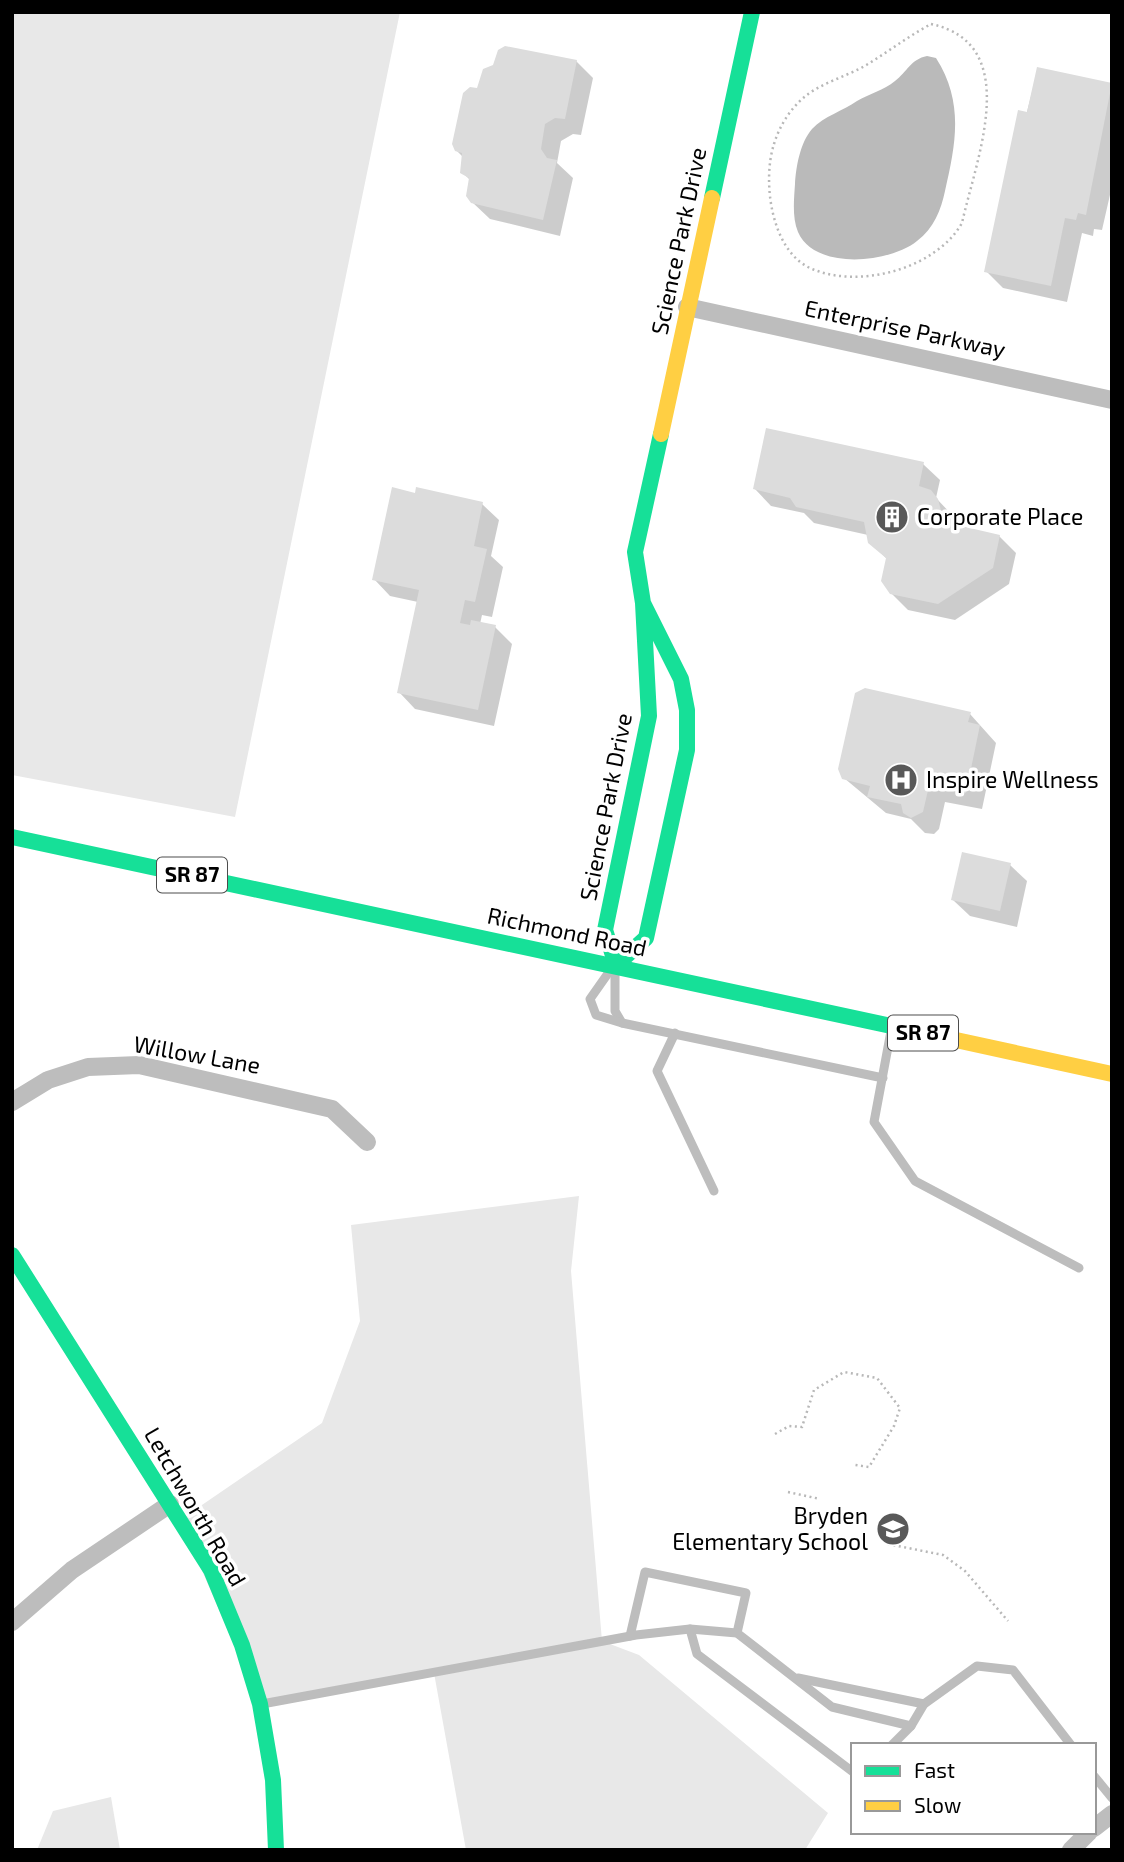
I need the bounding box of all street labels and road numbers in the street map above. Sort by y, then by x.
street label: Science Park Drive [645,145,712,337]
street label: Enterprise Parkway [802,293,1008,363]
street label: Science Park Drive [573,711,637,903]
road number: SR 87 [157,858,227,892]
street label: Richmond Road [485,900,650,962]
road number: SR 87 [888,1016,958,1050]
street label: Willow Lane [132,1029,263,1079]
street label: Letchworth Road [139,1422,253,1591]

